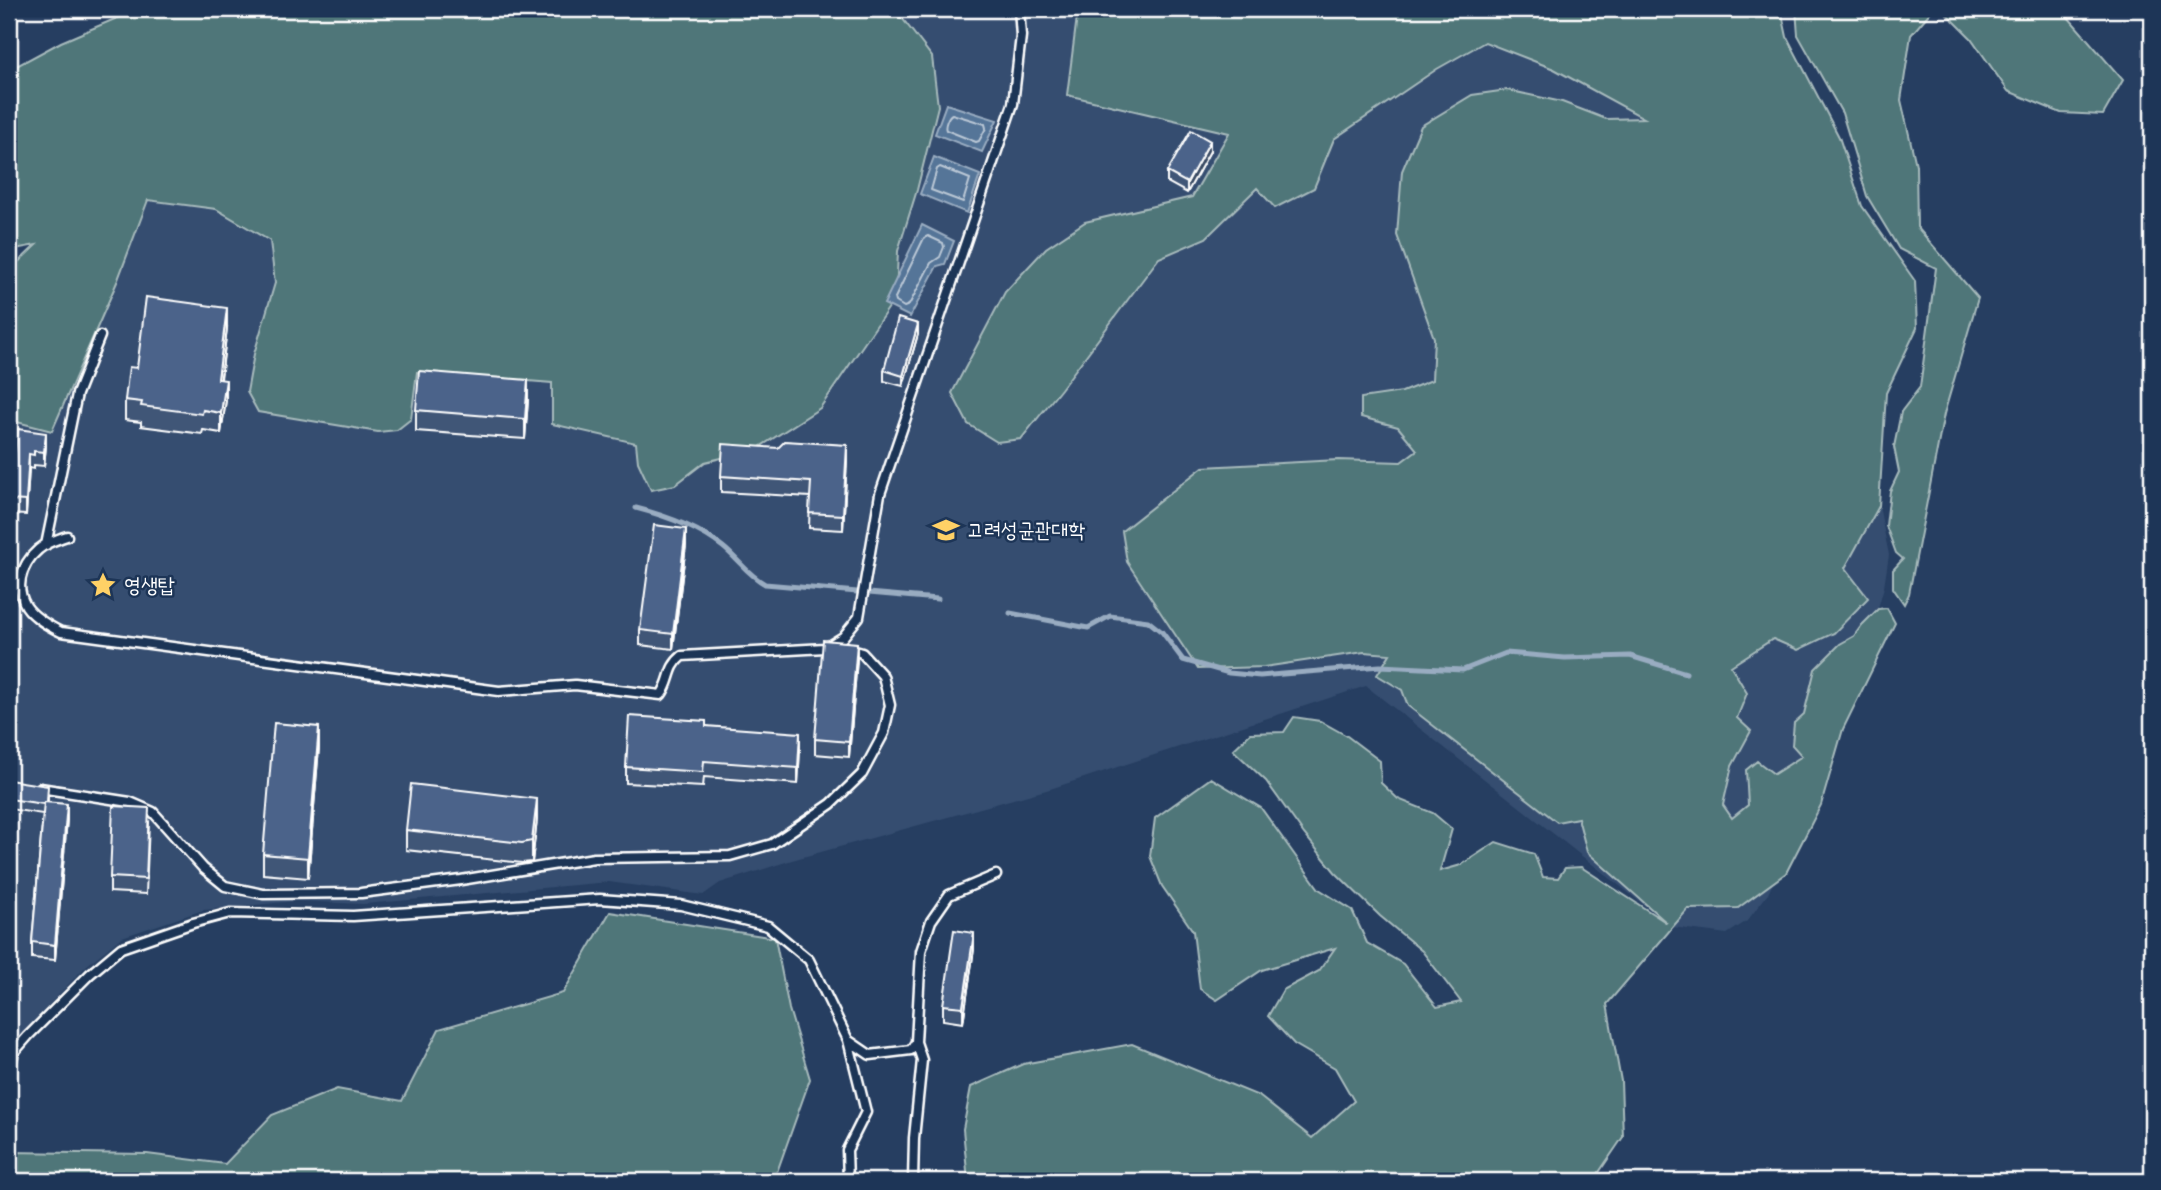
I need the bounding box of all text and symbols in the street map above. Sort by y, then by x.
place label: 고려성균관대학 [967,511,1085,549]
school or university icon: 고려성균관대학 [931,515,961,545]
place label: 영생탑 [124,566,175,604]
place icon: 영생탑 [88,570,118,600]

